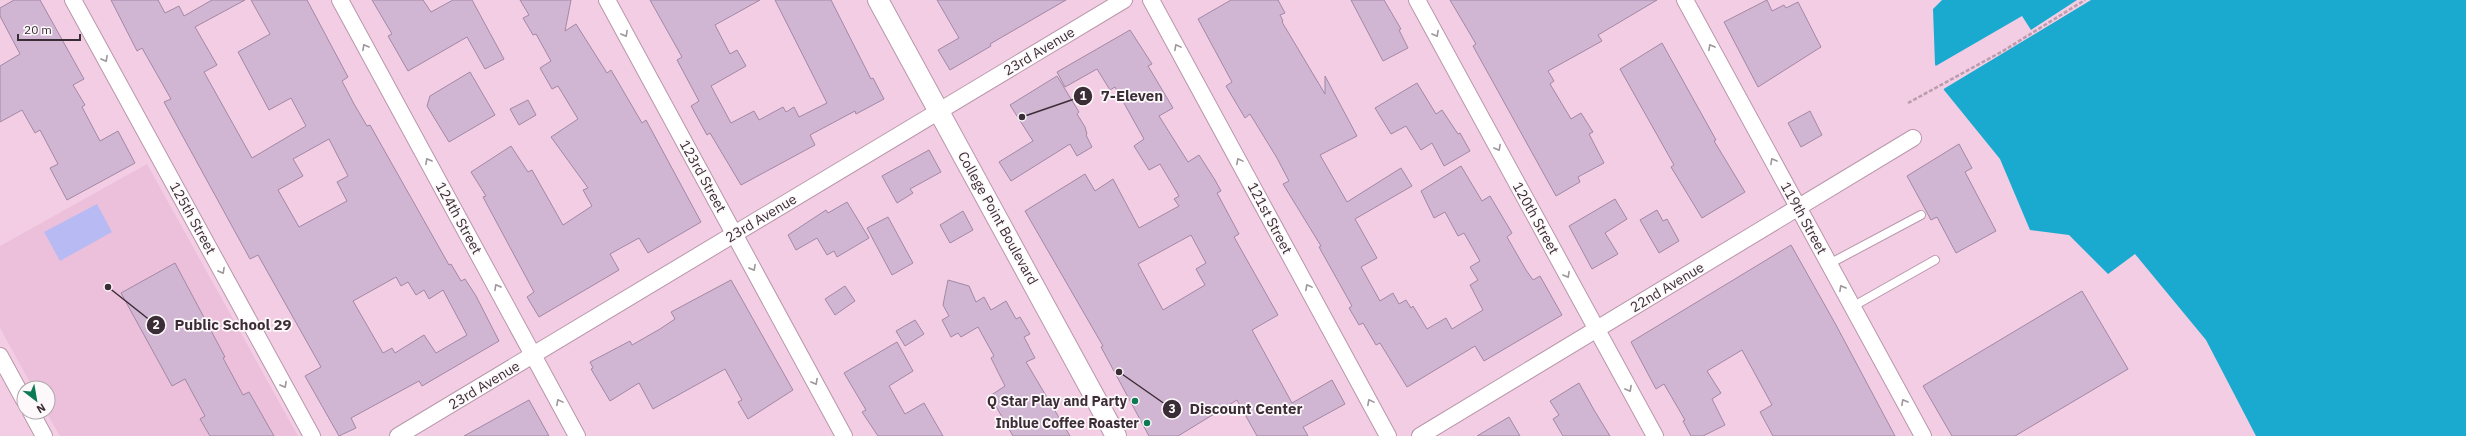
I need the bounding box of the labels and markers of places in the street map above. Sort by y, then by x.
callout: 7-Eleven [1073,82,1171,109]
callout: Public School 29 [146,311,299,338]
place label: Q Star Play and Party [987,392,1128,410]
callout: Discount Center [1162,395,1311,422]
marker: Q Star Play and Party [1130,396,1140,406]
place label: Inblue Coffee Roaster [995,414,1139,432]
marker: Inblue Coffee Roaster [1142,418,1152,428]

